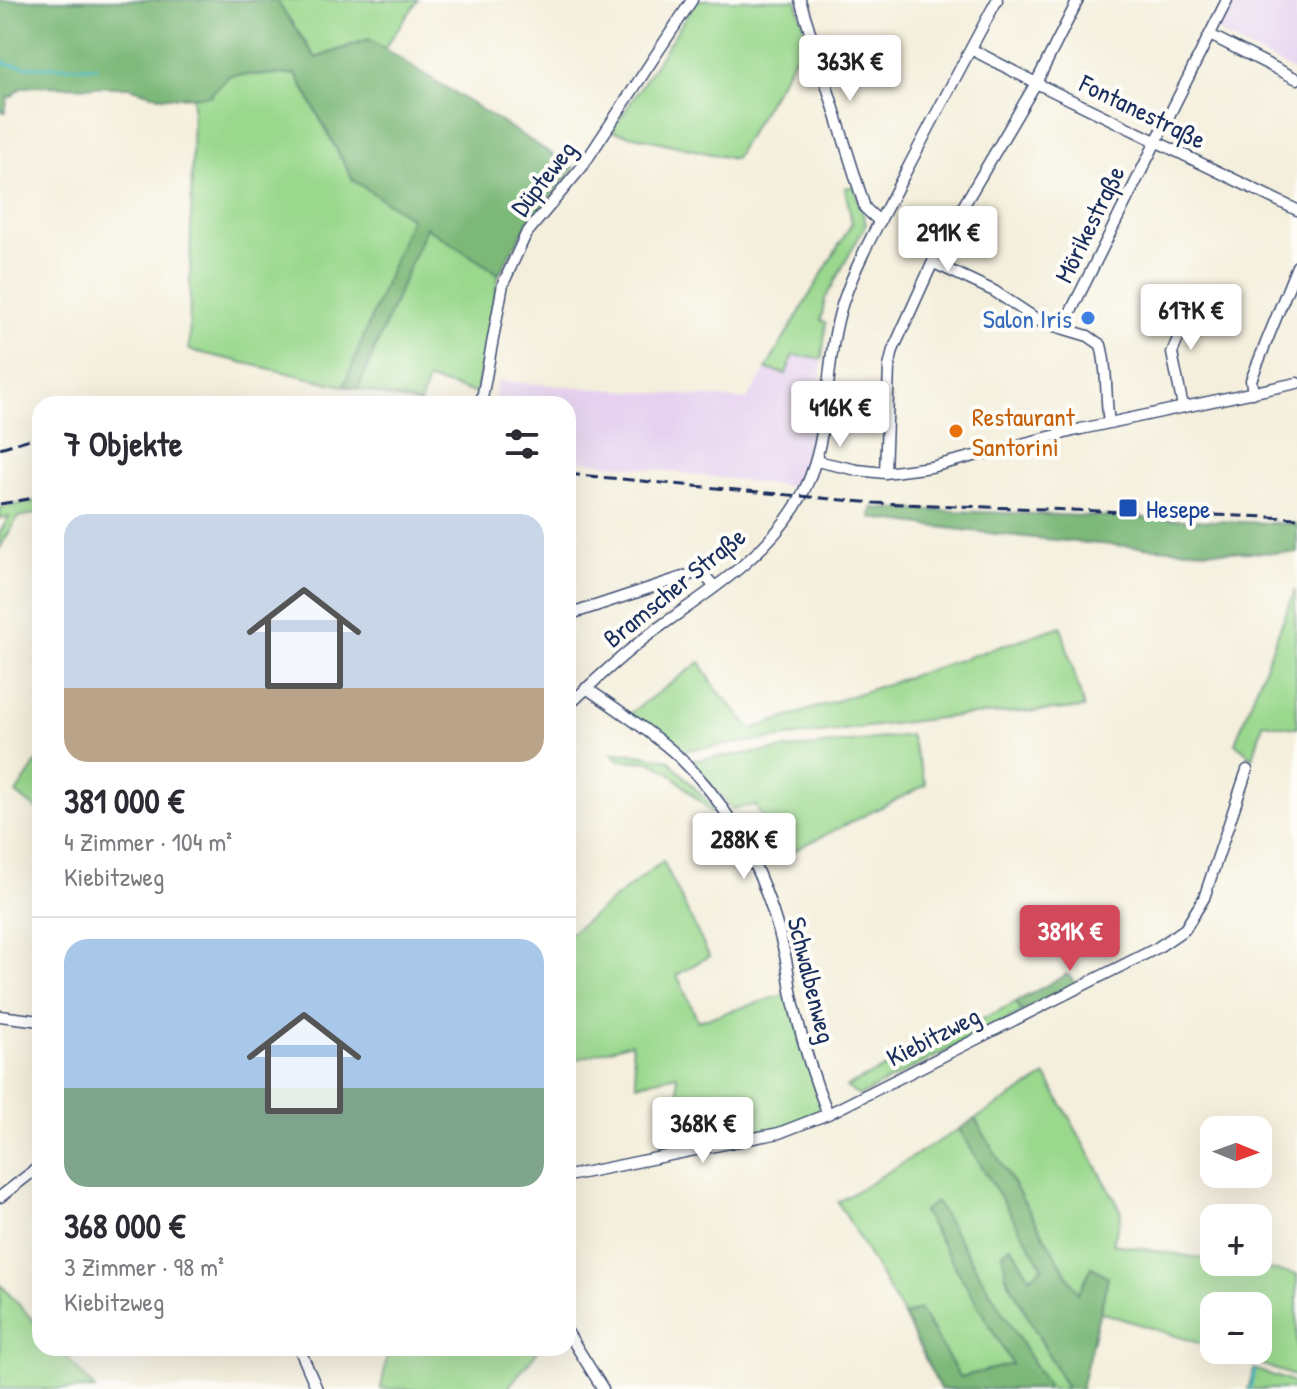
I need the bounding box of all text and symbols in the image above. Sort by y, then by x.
pin: 363K € [785,35,915,103]
text: 363K € [817,43,883,78]
street label: Fontanestraße [1073,65,1212,157]
street label: Düpteweg [502,133,584,223]
street label: Mörikestraße [1046,160,1132,288]
pin: 291K € [883,206,1013,274]
text: 291K € [916,214,980,249]
pin: 617K € [1126,284,1256,352]
text: 617K € [1159,292,1223,327]
place label: Salon Iris [983,301,1072,336]
marker: Salon Iris [1079,309,1097,327]
pin: 416K € [775,381,905,449]
text: 416K € [809,389,871,424]
place label: Restaurant Santorini [972,399,1076,464]
text: 7 Objekte [64,421,182,467]
icon: filters [500,422,544,466]
marker: Restaurant Santorini [947,422,965,440]
place label: Hesepe [1146,491,1210,526]
marker: Hesepe [1117,497,1139,519]
street label: Bramscher Straße [596,519,752,655]
icon: home [232,566,376,710]
text: 381 000 € [64,778,184,824]
pin: 288K € [679,813,809,881]
text: 288K € [711,821,777,856]
text: 4 Zimmer · 104 m² [64,824,232,859]
text: Kiebitzweg [64,859,164,894]
pin: 381K € [1005,905,1135,973]
street label: Schwalbenweg [779,913,845,1047]
text: 381K € [1038,913,1102,948]
icon: home [232,991,376,1135]
street label: Kiebitzweg [880,998,986,1074]
pin: 368K € [638,1097,768,1165]
text: 368K € [670,1105,736,1140]
north arrow [1200,1116,1272,1188]
map controls [1200,1116,1272,1364]
text: 368 000 € [64,1203,185,1249]
button: + [1200,1204,1272,1276]
text: 3 Zimmer · 98 m² [64,1249,224,1284]
text: Kiebitzweg [64,1284,164,1319]
button: − [1200,1292,1272,1364]

